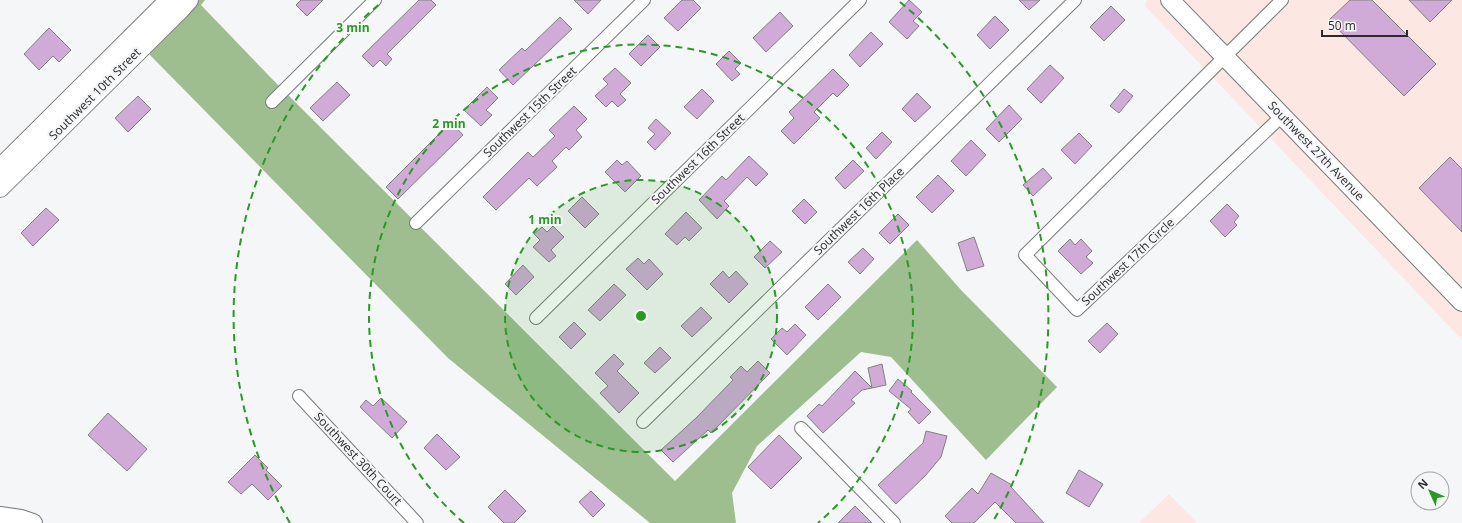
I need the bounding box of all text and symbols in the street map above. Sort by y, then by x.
scale bar [1322,12,1407,38]
text: 50 m [1328,17,1356,34]
text: 3 min [336,19,370,36]
street label: Southwest 10th Street [45,44,144,143]
street label: Southwest 15th Street [479,62,580,161]
street label: Southwest 27th Avenue [1264,97,1369,204]
street label: Southwest 16th Street [647,109,748,208]
text: 2 min [432,115,466,132]
street label: Southwest 16th Place [810,163,908,258]
text: 1 min [528,211,562,228]
street label: Southwest 17th Circle [1077,214,1178,309]
centre of rings [634,309,648,323]
street label: Southwest 30th Court [311,408,406,509]
north arrow [1410,471,1450,511]
text: N [1414,475,1431,492]

